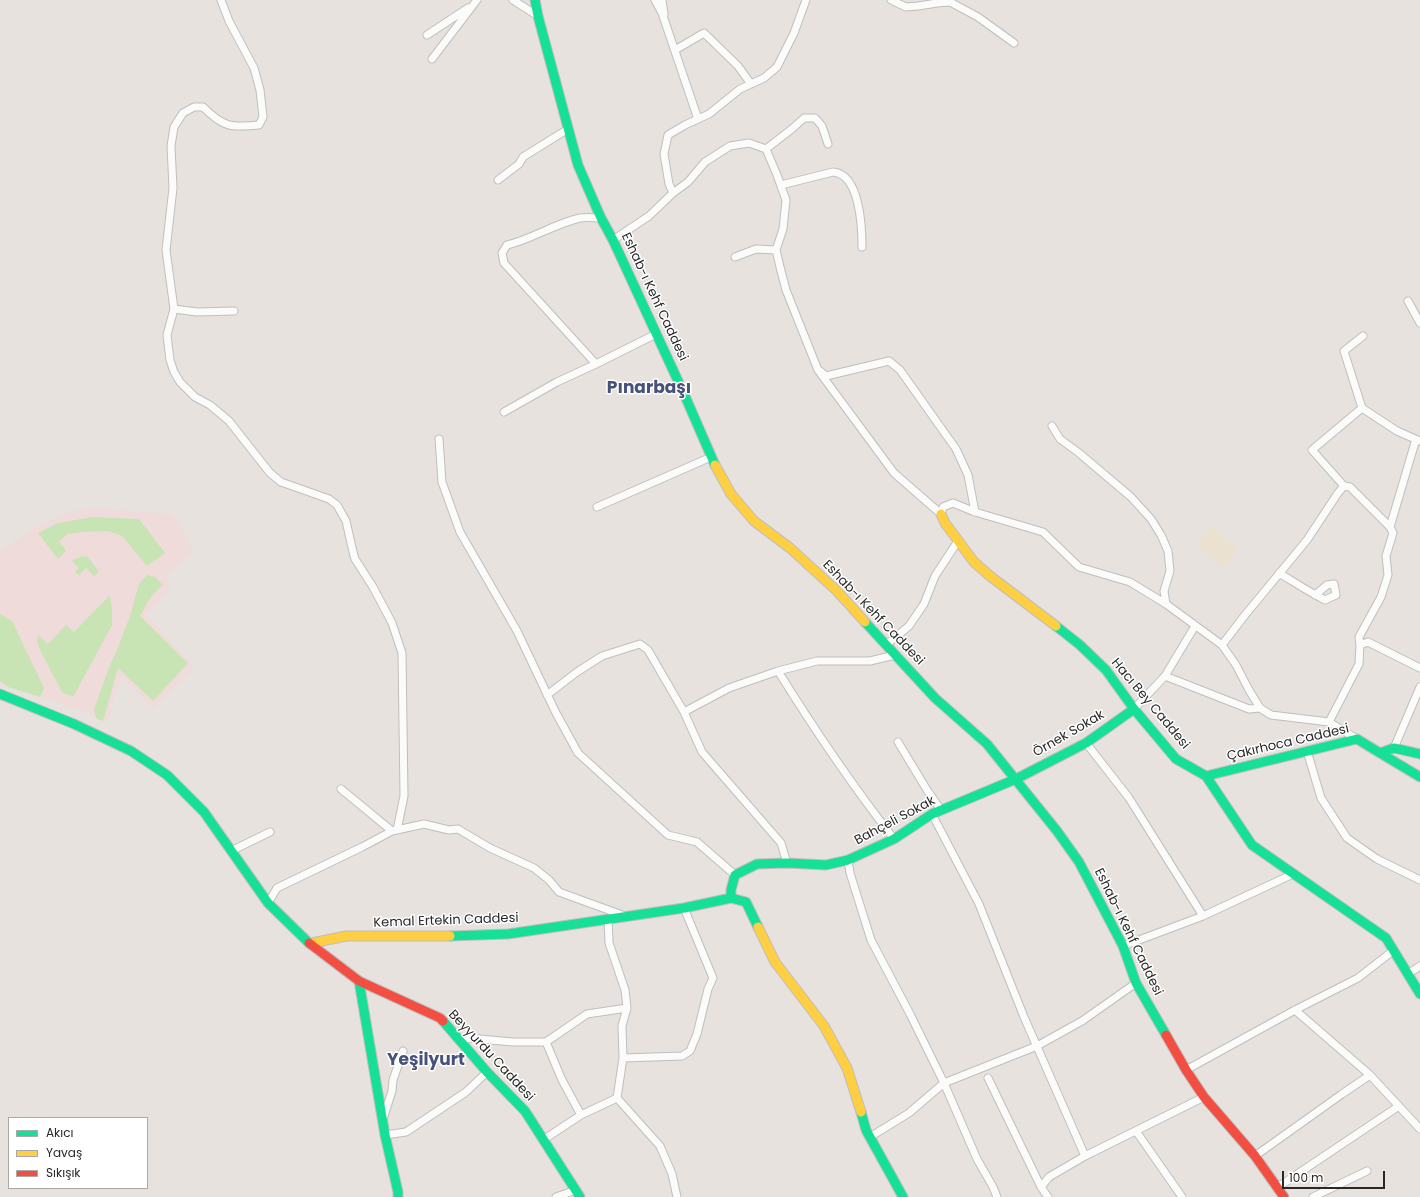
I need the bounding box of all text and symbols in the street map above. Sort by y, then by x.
street label: Eshab-ı Kehf Caddesi [617,230,691,364]
district label: Pınarbaşı [607,379,691,399]
street label: Eshab-ı Kehf Caddesi [819,557,927,669]
street label: Hacı Bey Caddesi [1108,655,1192,753]
street label: Örnek Sokak [1031,707,1107,761]
street label: Çakırhoca Caddesi [1225,721,1351,765]
street label: Bahçeli Sokak [852,793,938,849]
street label: Eshab-ı Kehf Caddesi [1090,866,1166,998]
street label: Kemal Ertekin Caddesi [373,911,519,931]
street label: Beyyurdu Caddesi [445,1007,537,1105]
district label: Yeşilyurt [387,1051,465,1071]
legend [8,1117,148,1189]
text: Akıcı [46,1124,73,1141]
text: Yavaş [46,1144,82,1161]
scale bar [1284,1163,1387,1189]
text: Sıkışık [46,1164,81,1181]
text: 100 m [1289,1169,1323,1186]

